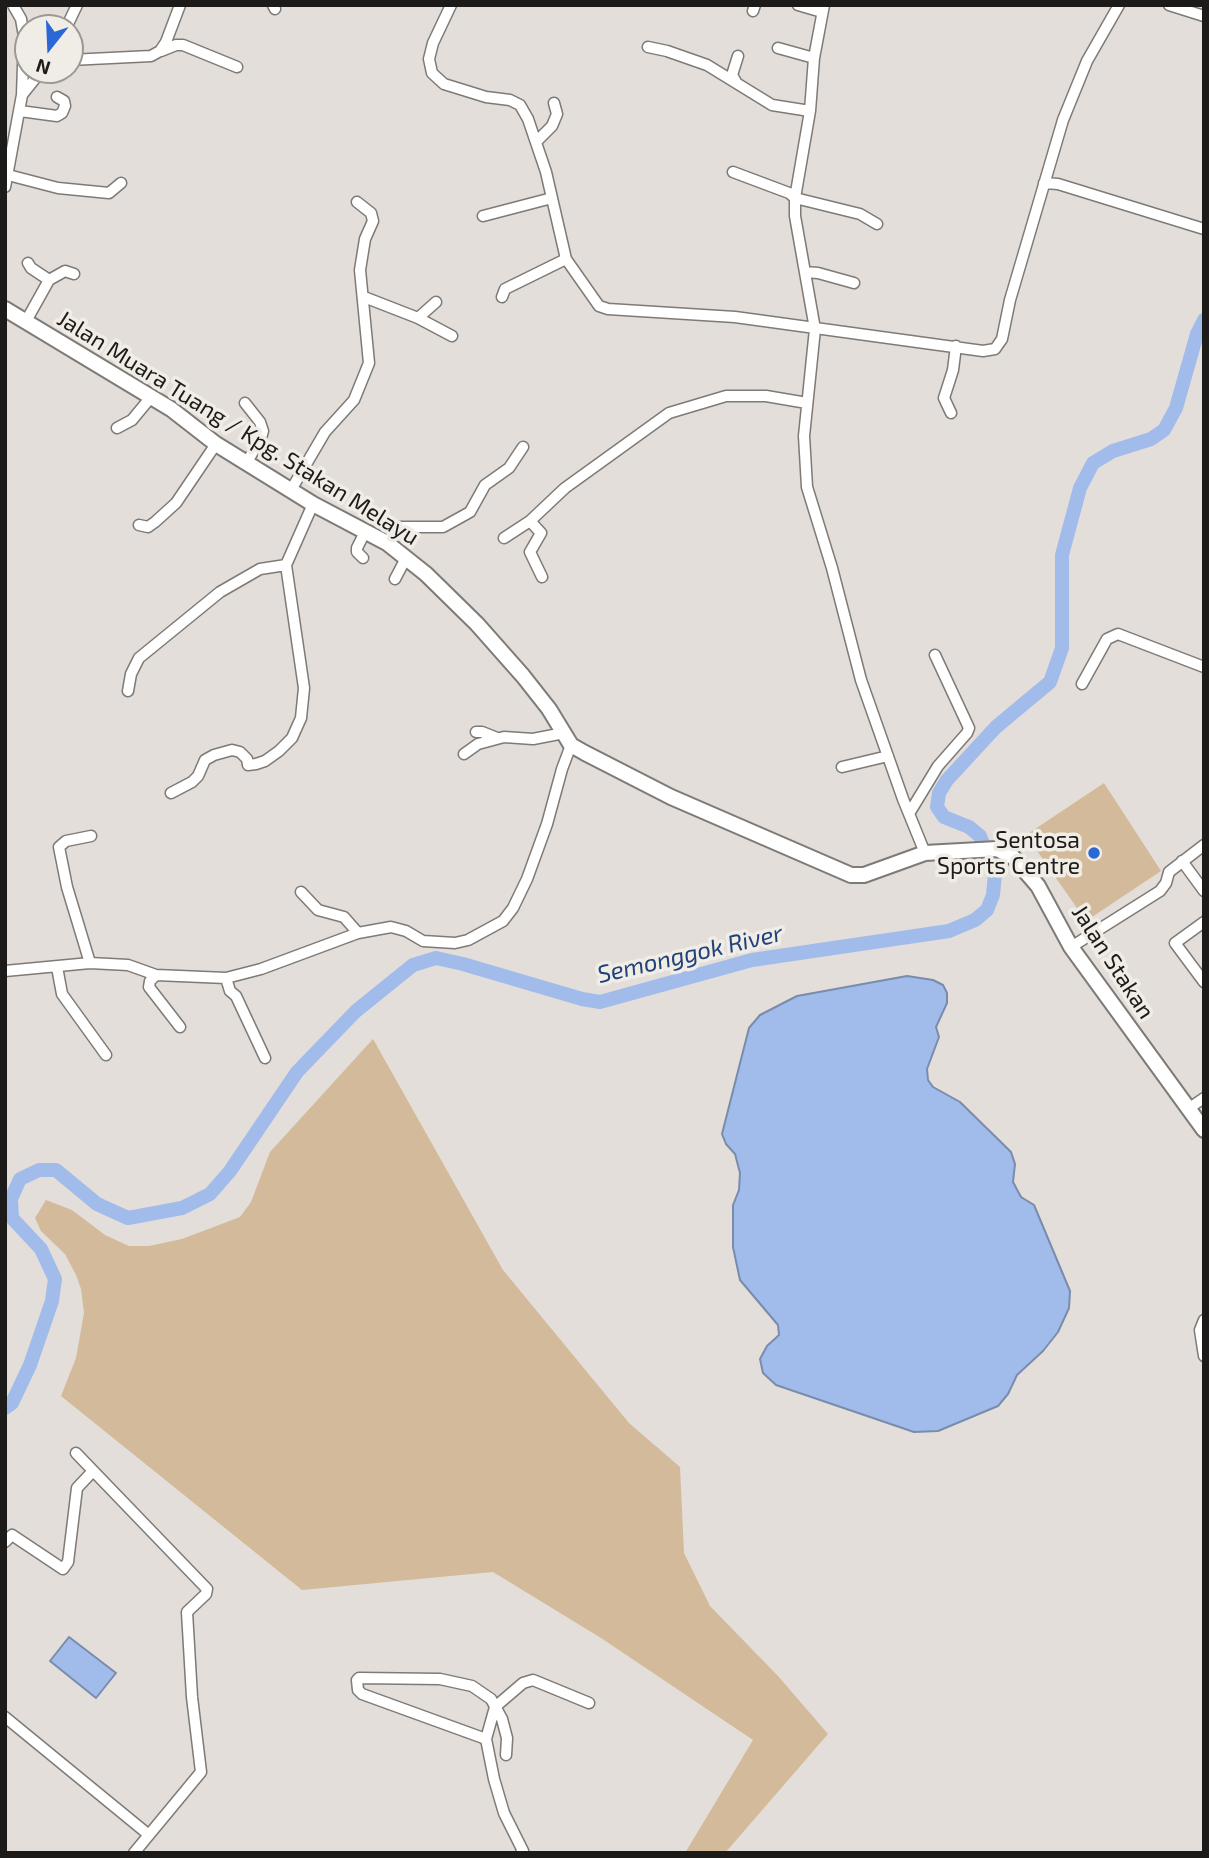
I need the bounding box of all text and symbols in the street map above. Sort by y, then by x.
north arrow [14,14,84,84]
text: N [33,54,53,81]
street label: Jalan Muara Tuang / Kpg. Stakan Melayu [52,305,424,551]
place label: Sentosa Sports Centre [937,826,1080,880]
marker: Sentosa Sports Centre [1086,845,1102,861]
street label: Jalan Stakan [1066,900,1160,1024]
water label: Semonggok River [594,919,786,989]

